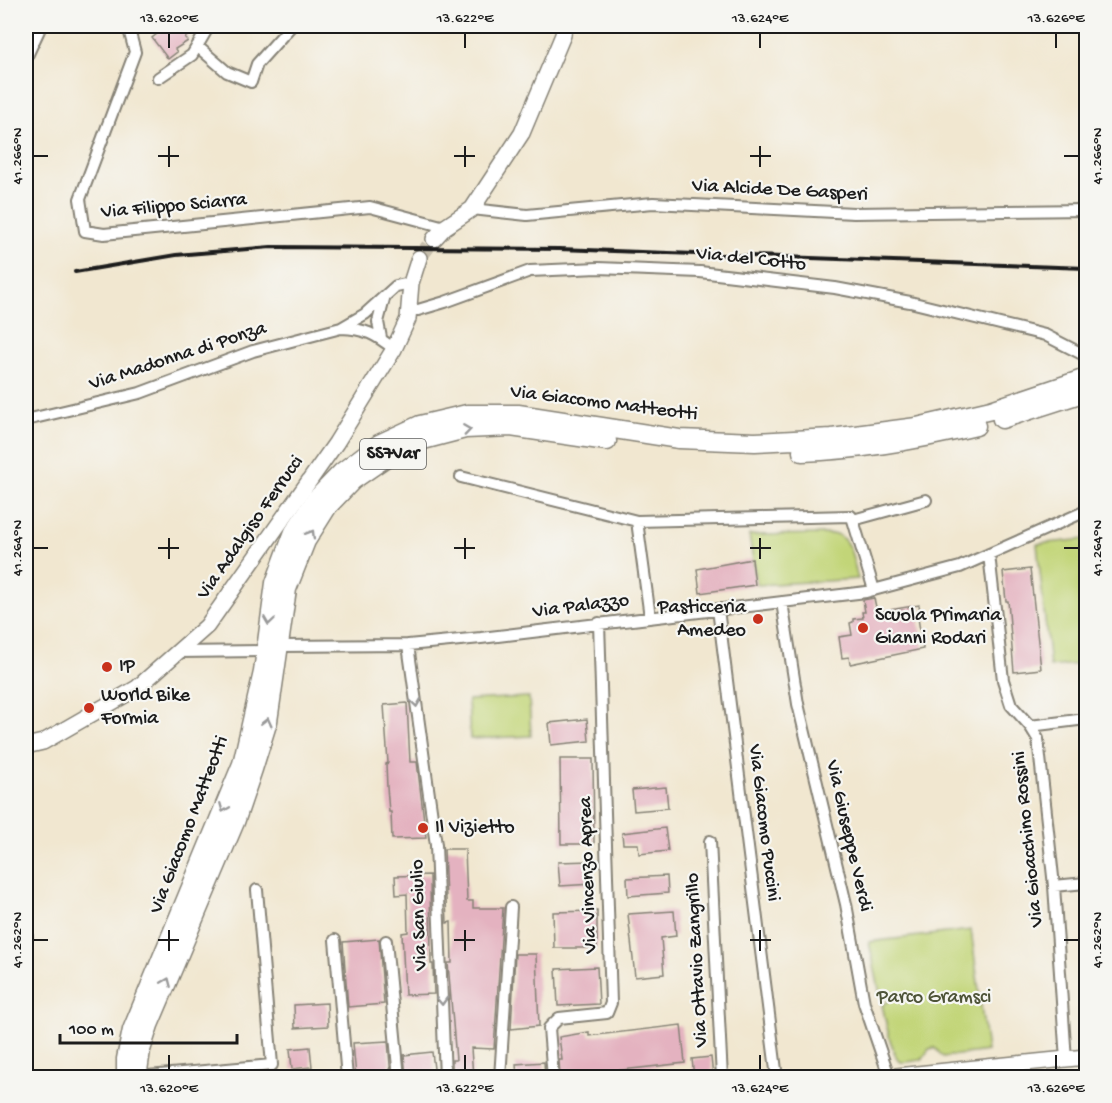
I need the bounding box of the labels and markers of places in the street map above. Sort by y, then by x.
place label: Pasticceria Amedeo [657,597,747,643]
place label: Scuola Primaria Gianni Rodari [875,605,1002,651]
marker: Pasticceria Amedeo [751,612,765,626]
marker: Scuola Primaria Gianni Rodari [856,621,870,635]
place label: IP [119,656,136,679]
marker: IP [100,660,114,674]
place label: World Bike Formia [100,685,191,731]
marker: World Bike Formia [82,701,96,715]
place label: Il Vizietto [435,817,515,840]
marker: Il Vizietto [416,821,430,835]

